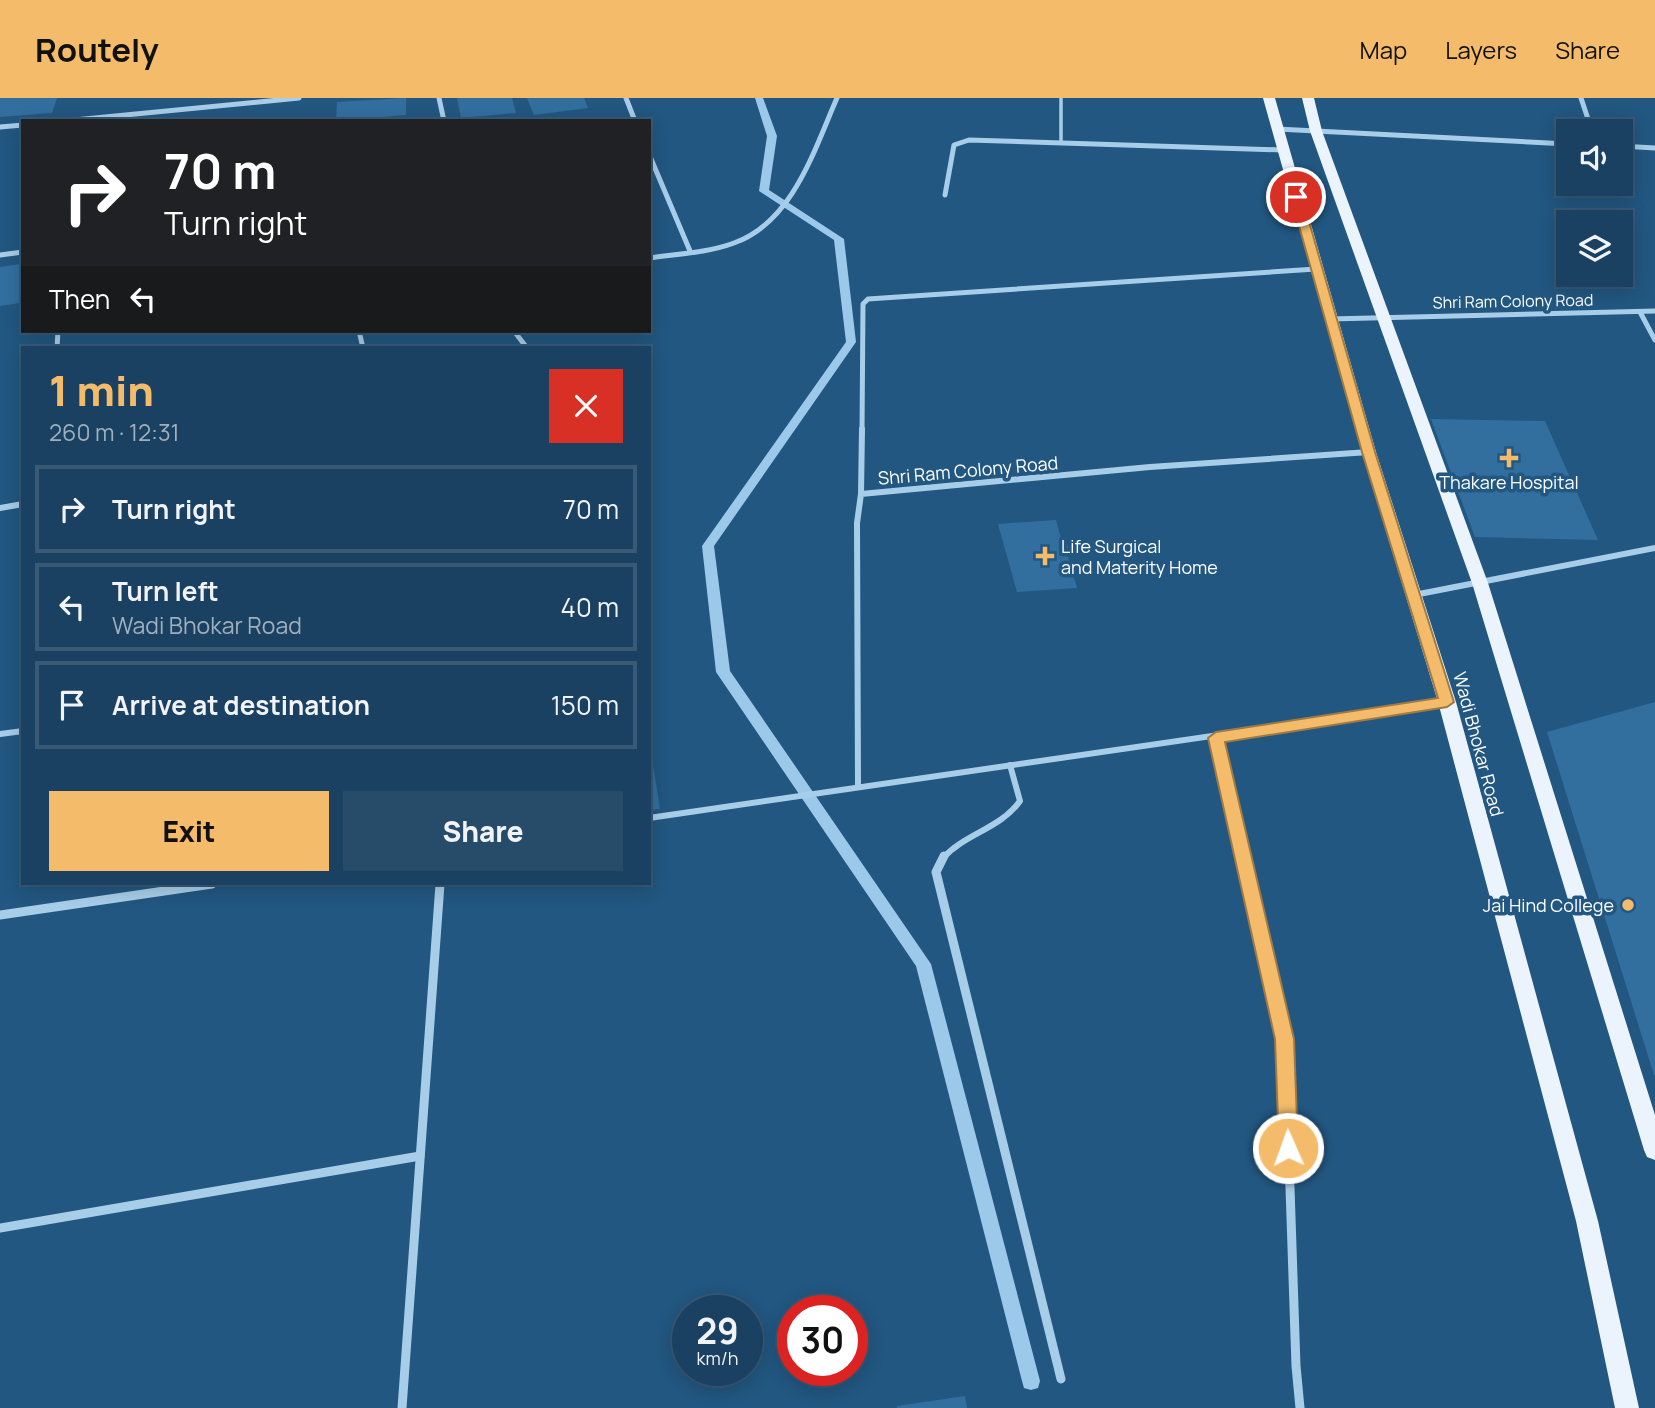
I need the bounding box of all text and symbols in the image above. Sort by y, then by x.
text: Routely [35,27,159,72]
text: Map [1360,33,1407,66]
text: Layers [1445,33,1517,66]
text: Share [1555,33,1620,66]
map controls [1556,119,1633,287]
button: sound [1556,119,1633,196]
text: 70 m [164,137,276,204]
icon: right [49,147,140,238]
pin [1266,167,1326,227]
icon: arrive [1277,178,1315,216]
text: Turn right [164,201,307,245]
button: layers [1556,210,1633,287]
icon: left [124,280,162,318]
text: Then [49,281,110,317]
street label: Shri Ram Colony Road [1432,289,1594,313]
text: 1 min [49,361,154,419]
button: close [549,369,623,443]
text: 260 m · 12:31 [49,416,180,448]
marker: Thakare Hospital [1499,448,1519,468]
street label: Shri Ram Colony Road [877,450,1059,490]
place label: Thakare Hospital [1439,470,1579,494]
icon: right [53,490,91,528]
text: Turn right [112,491,236,527]
text: 70 m [563,491,619,527]
place label: Life Surgical and Materity Home [1061,534,1218,579]
marker: Life Surgical and Materity Home [1035,546,1055,566]
text: Turn left [112,573,219,609]
icon: left [53,588,91,626]
text: 40 m [561,589,619,625]
text: Wadi Bhokar Road [112,609,302,641]
street label: Wadi Bhokar Road [1448,669,1510,819]
icon: arrive [53,686,91,724]
text: Arrive at destination [112,687,370,723]
text: 150 m [551,687,619,723]
button: Exit [49,791,329,871]
button: Share [343,791,623,871]
place label: Jai Hind College [1483,893,1614,917]
marker: Jai Hind College [1620,897,1636,913]
position arrow [1251,1111,1325,1185]
speed limit sign: 30 [777,1295,868,1386]
text: 29 [696,1307,739,1355]
text: km/h [697,1346,738,1370]

